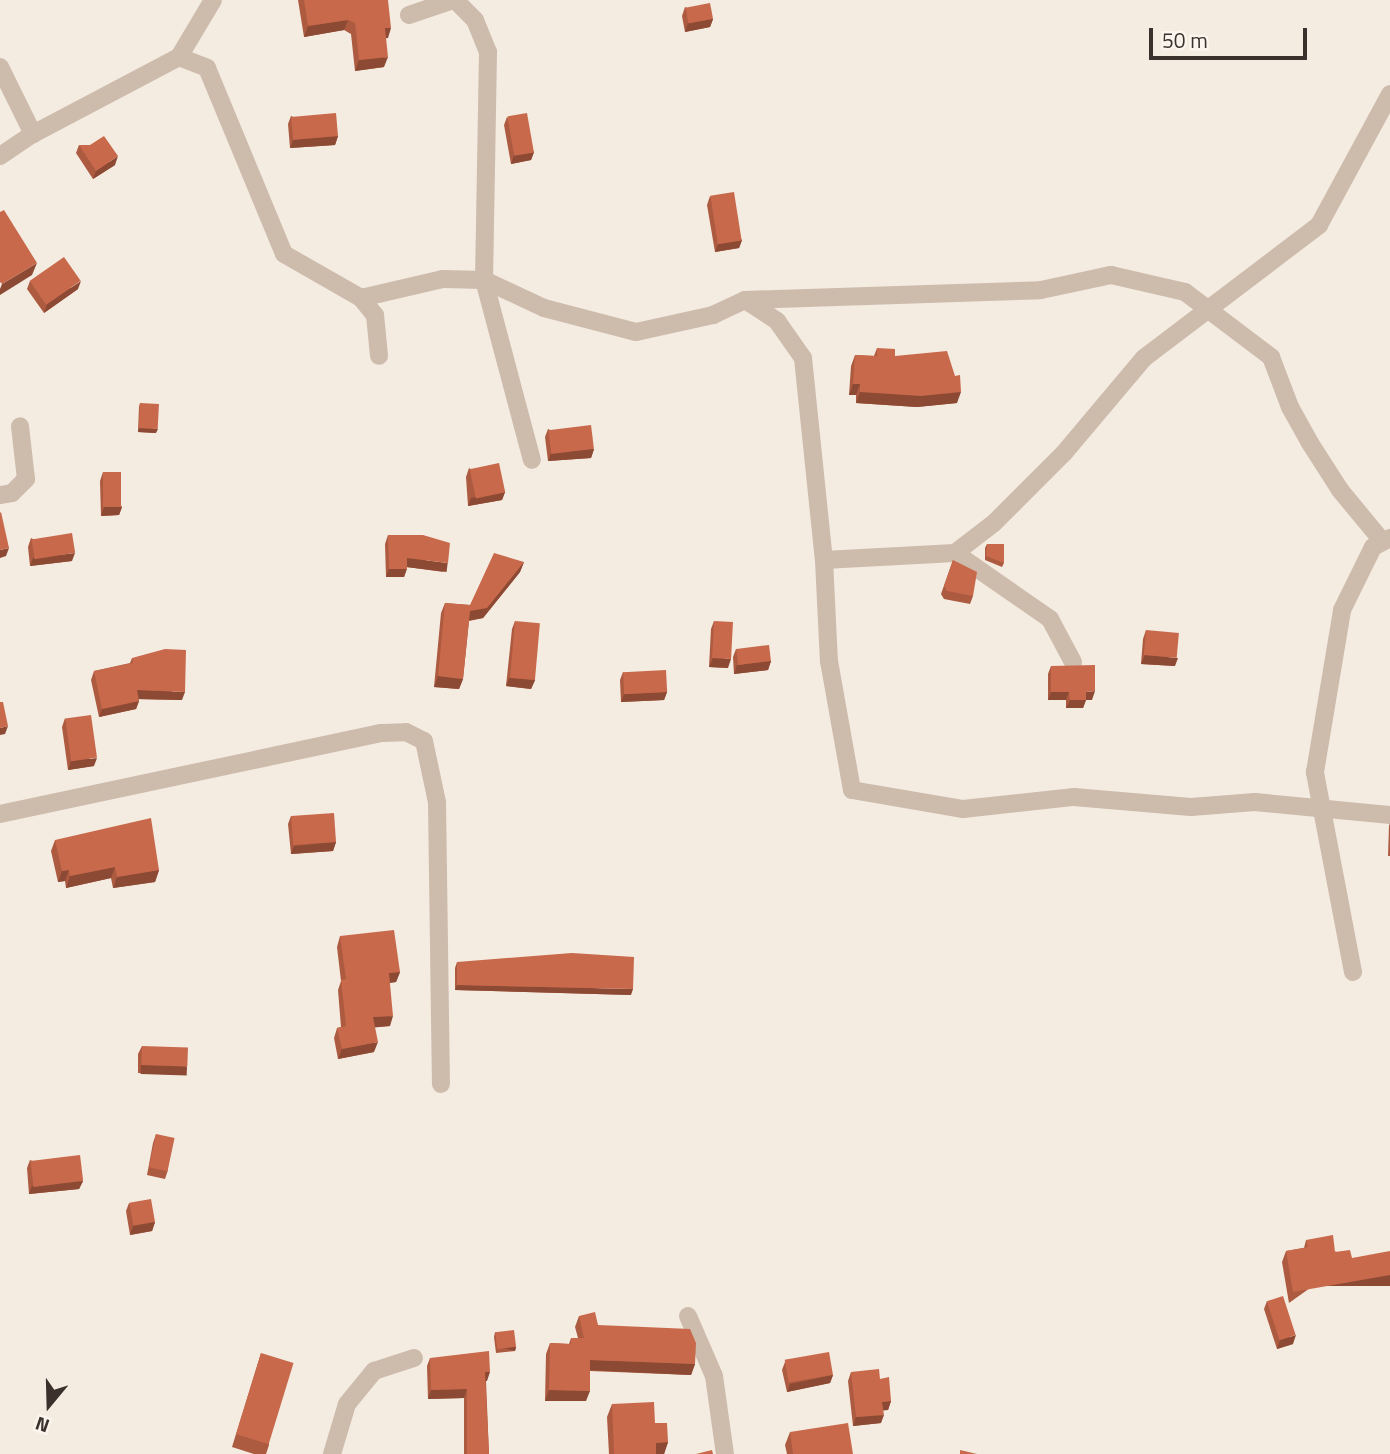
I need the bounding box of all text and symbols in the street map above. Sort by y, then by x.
scale bar [1152,14,1310,58]
text: 50 m [1162,24,1208,56]
north arrow [14,1370,84,1440]
text: N [31,1409,53,1441]

